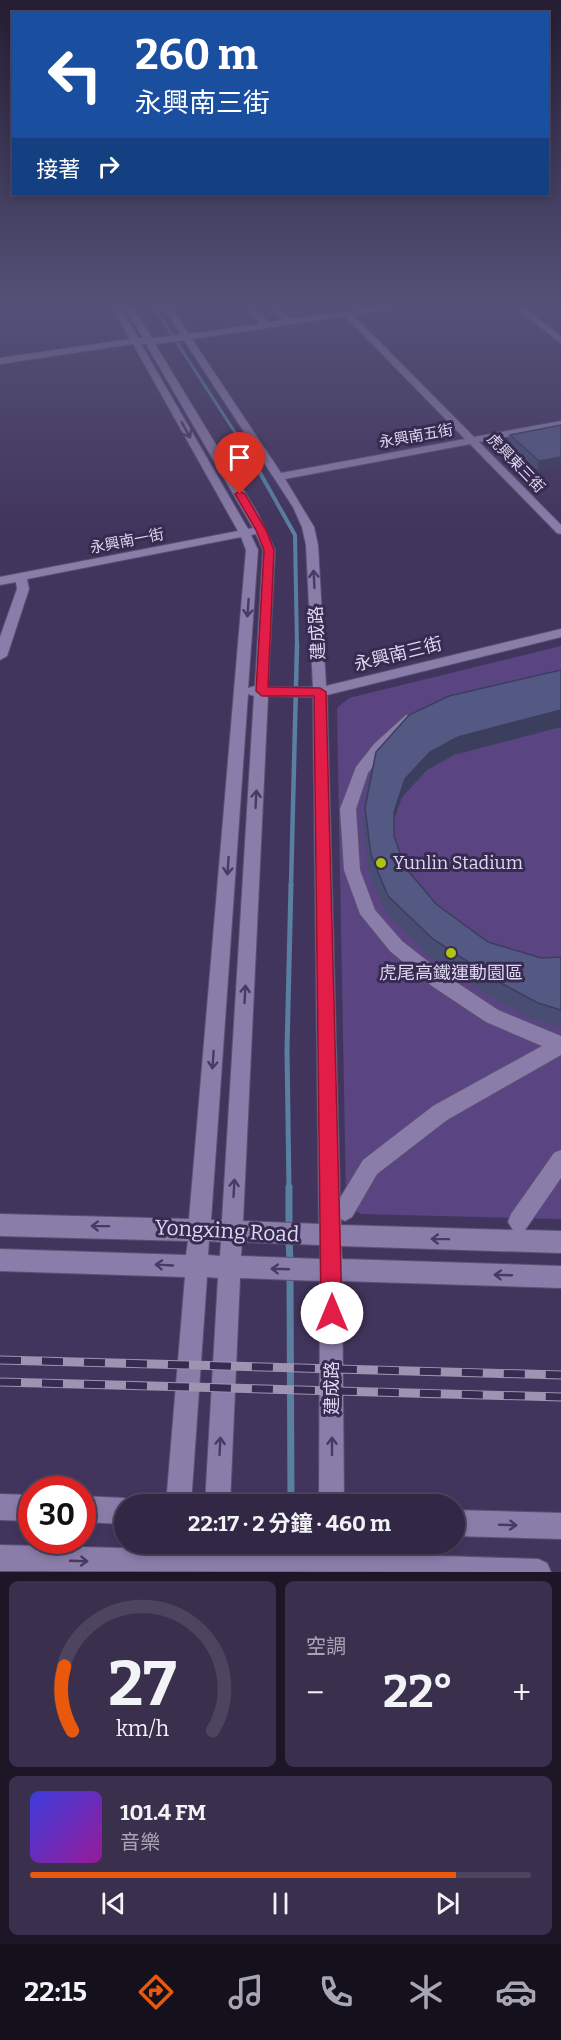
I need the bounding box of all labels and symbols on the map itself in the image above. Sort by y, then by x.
one-way arrow [181,421,192,439]
street label: 永興南五街 [377,421,455,451]
street label: 虎興東三街 [483,430,549,496]
pin [214,432,265,494]
street label: 永興南一街 [88,525,166,557]
one-way arrow [308,570,319,590]
one-way arrow [242,598,253,618]
street label: 建成路 [305,605,329,661]
street label: 永興南三街 [352,632,444,676]
one-way arrow [250,790,261,810]
place label: Yunlin Stadium [393,852,523,874]
one-way arrow [222,855,233,875]
marker: Yunlin Stadium [374,856,388,870]
marker: 虎尾高鐵運動園區 [444,946,458,960]
place label: 虎尾高鐵運動園區 [379,962,523,984]
one-way arrow [239,984,250,1004]
one-way arrow [207,1050,218,1069]
one-way arrow [229,1179,240,1199]
street label: Yongxing Road [154,1214,300,1248]
one-way arrow [91,1221,111,1232]
one-way arrow [430,1234,450,1245]
one-way arrow [154,1260,174,1271]
one-way arrow [271,1263,291,1274]
one-way arrow [493,1269,513,1281]
position arrow [300,1281,364,1345]
street label: 建成路 [321,1361,343,1415]
one-way arrow [214,1437,225,1457]
one-way arrow [326,1437,338,1457]
speed limit sign: 30 [18,1476,96,1554]
one-way arrow [497,1519,517,1530]
one-way arrow [69,1555,89,1566]

